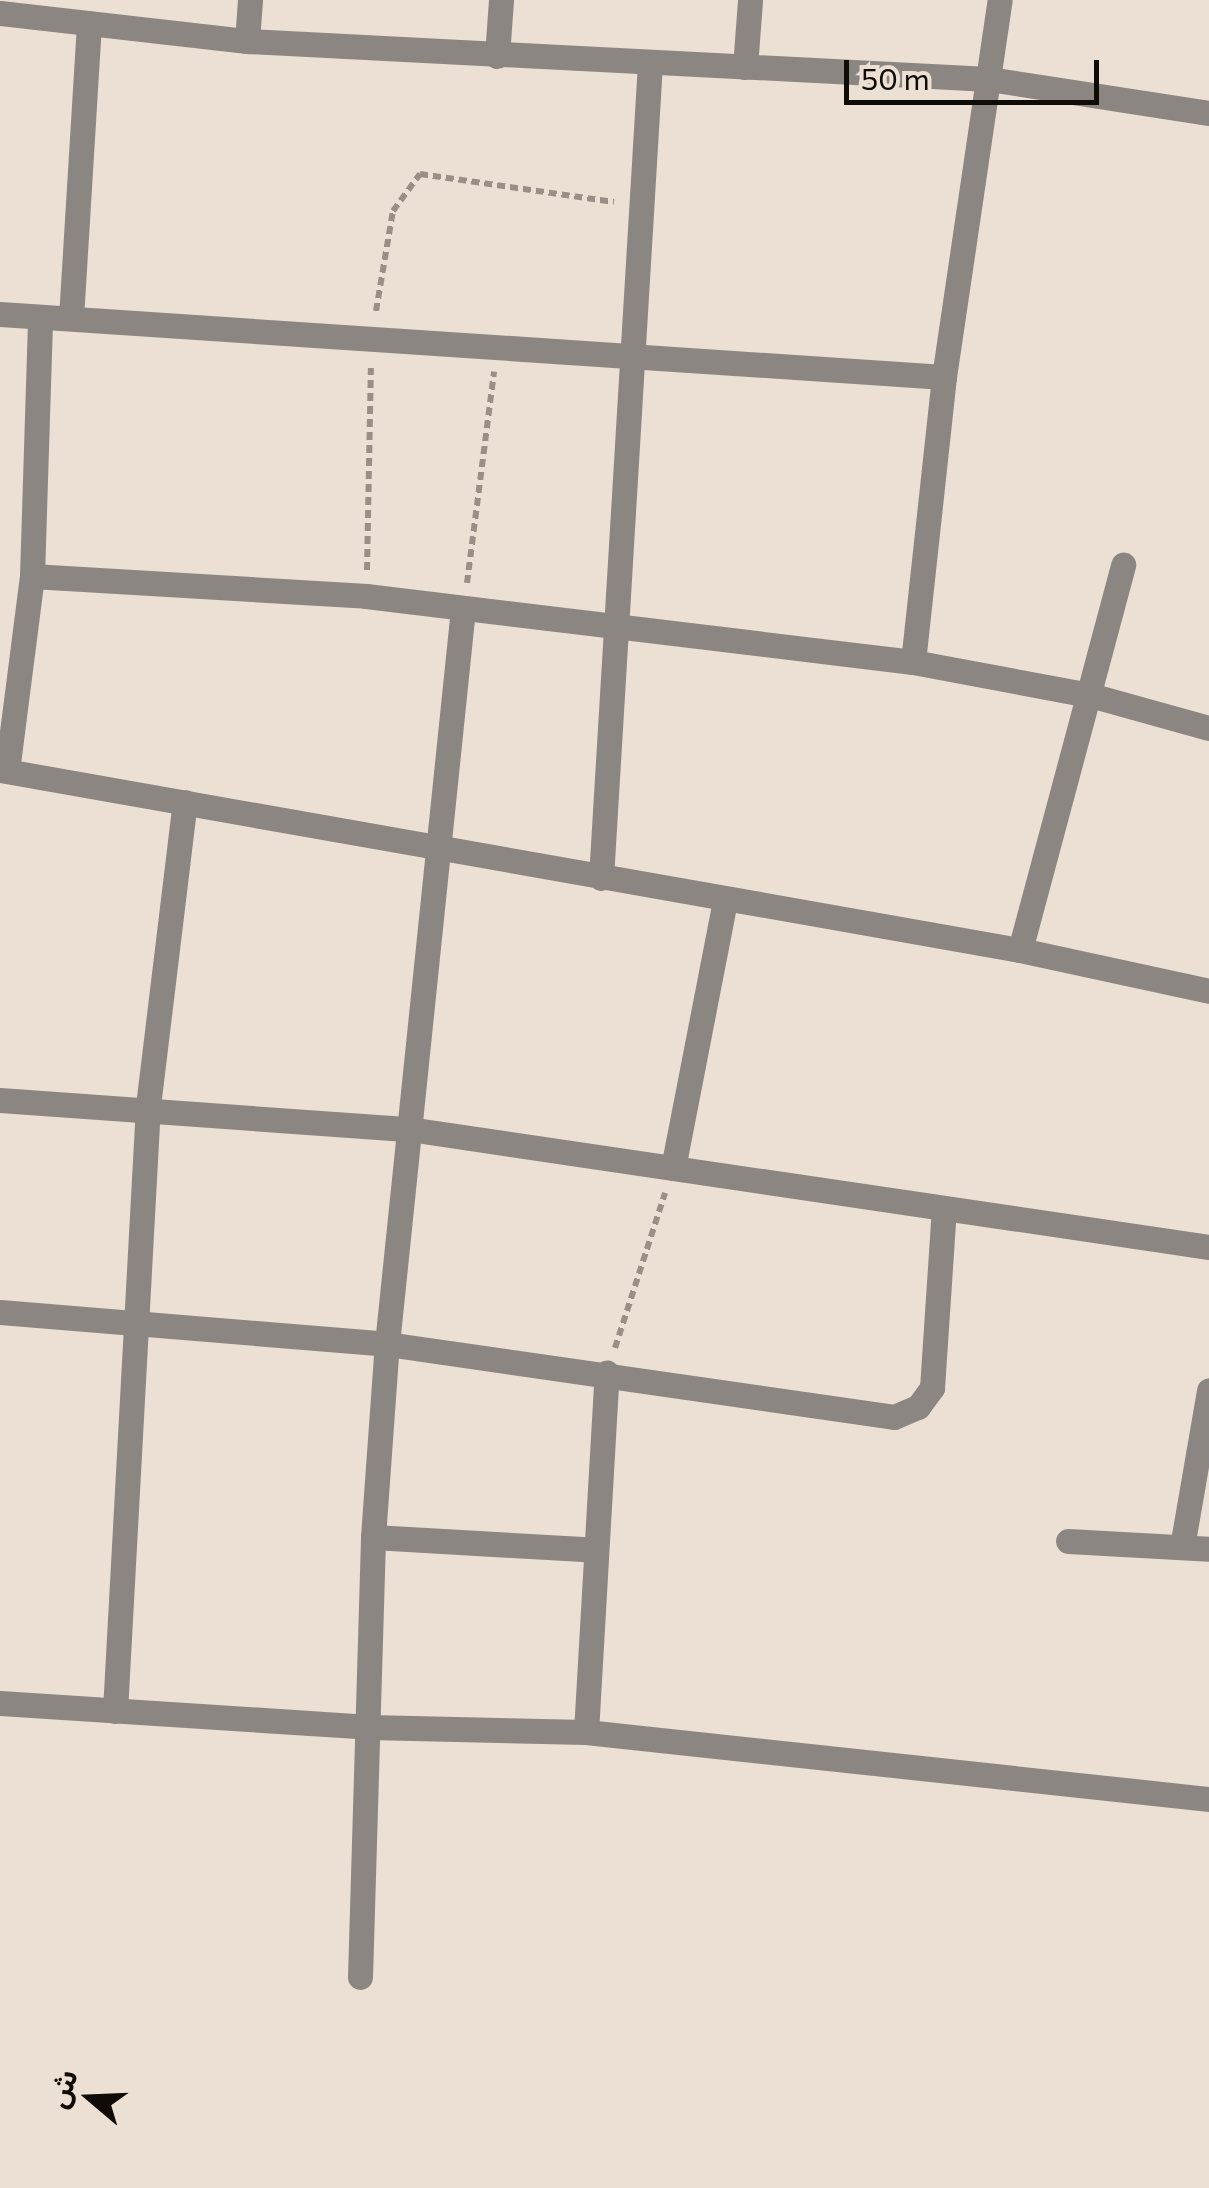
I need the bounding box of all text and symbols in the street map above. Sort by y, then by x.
scale bar [849,40,1104,102]
text: 50 m [861,59,930,96]
north arrow [40,2048,140,2148]
text: ش [39,2065,84,2112]

